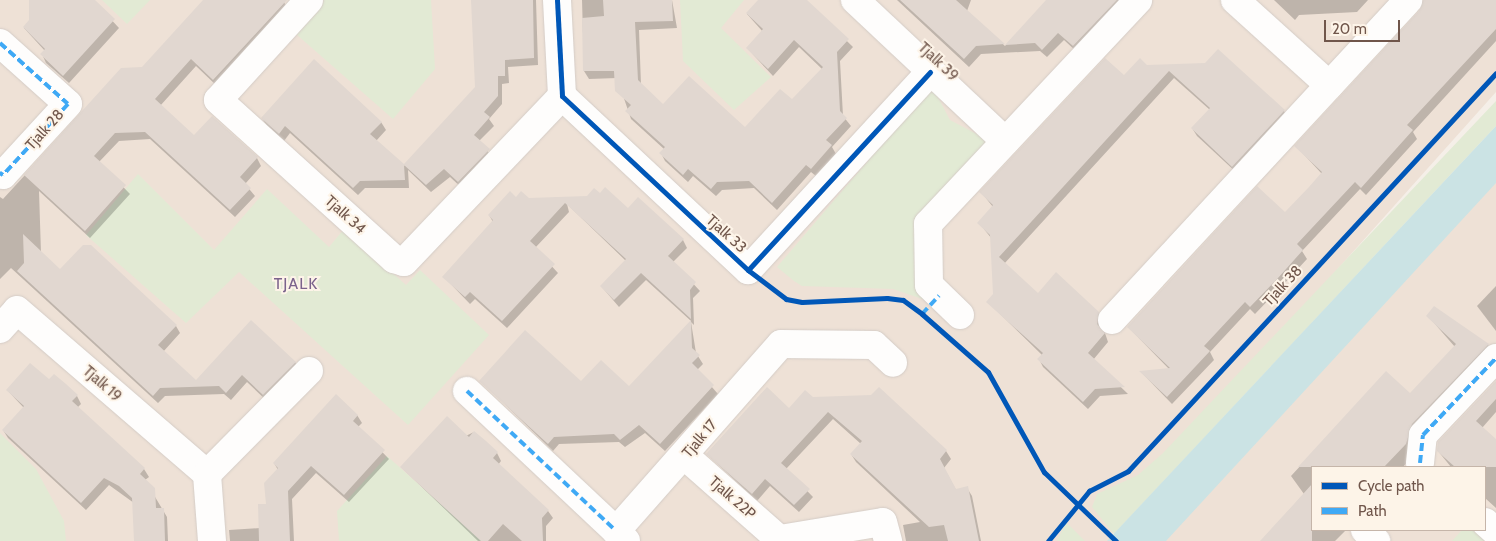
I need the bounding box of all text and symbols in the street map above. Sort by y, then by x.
scale bar [1326,10,1402,42]
text: 20 m [1332,20,1367,38]
street label: Tjalk 39 [914,39,962,85]
street label: Tjalk 28 [22,106,68,154]
street label: Tjalk 34 [321,192,369,238]
street label: Tjalk 33 [702,211,750,257]
street label: Tjalk 38 [1260,262,1306,310]
district label: TJALK [273,274,319,294]
street label: Tjalk 19 [79,362,125,406]
street label: Tjalk 17 [679,416,721,462]
legend [1311,466,1486,531]
street label: Tjalk 22P [705,473,759,523]
text: Cycle path [1358,477,1424,495]
text: Path [1358,502,1387,520]

